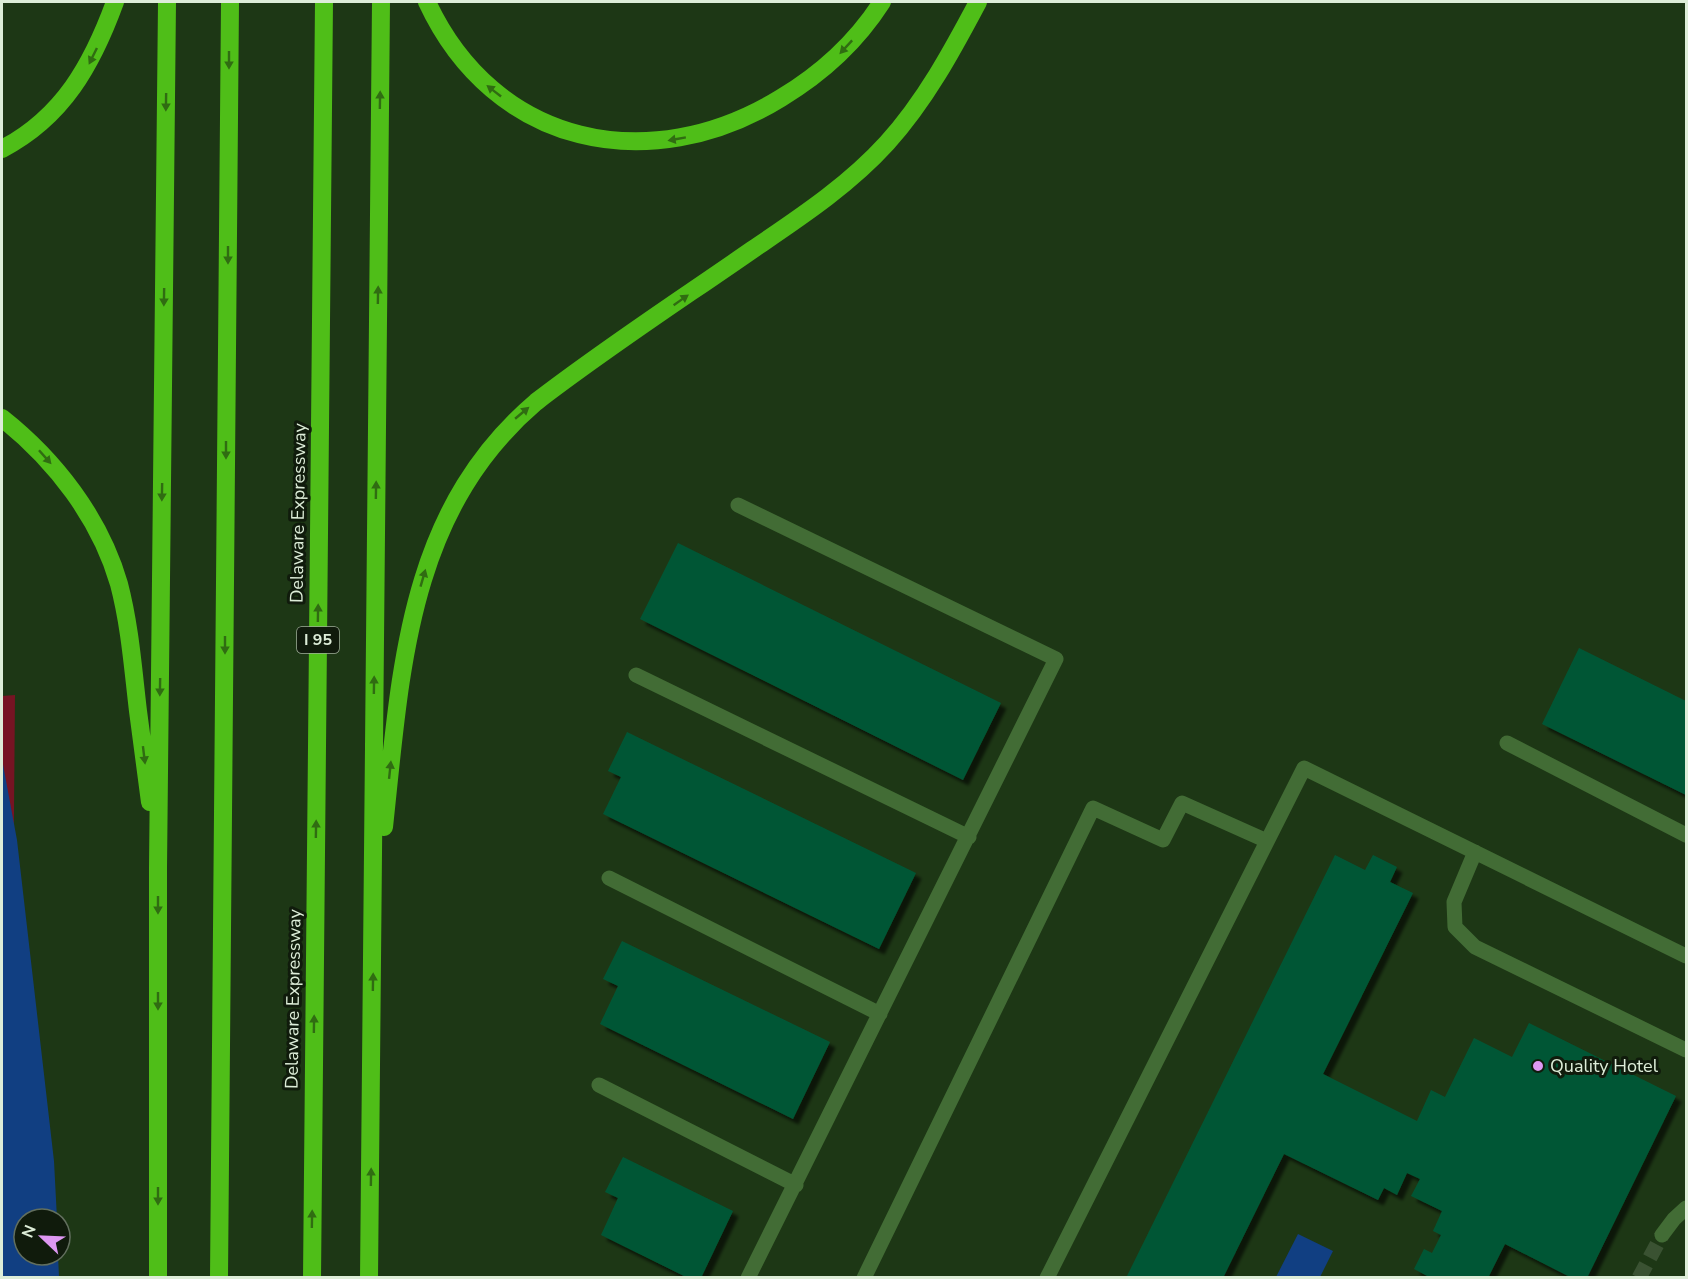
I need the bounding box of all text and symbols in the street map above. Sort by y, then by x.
one-way arrow [840,39,853,54]
one-way arrow [89,47,98,64]
one-way arrow [224,50,234,69]
one-way arrow [487,86,502,98]
one-way arrow [375,91,385,110]
one-way arrow [161,92,171,111]
one-way arrow [668,134,687,143]
one-way arrow [223,245,233,264]
one-way arrow [373,286,383,305]
one-way arrow [159,287,169,306]
one-way arrow [672,294,688,306]
one-way arrow [514,407,530,420]
street label: Delaware Expressway [284,422,312,603]
one-way arrow [221,440,231,459]
one-way arrow [38,450,52,465]
one-way arrow [371,481,381,500]
one-way arrow [157,482,167,501]
one-way arrow [419,569,428,587]
one-way arrow [313,604,323,623]
road number: I 95 [297,627,339,653]
one-way arrow [220,635,230,654]
one-way arrow [369,676,379,695]
one-way arrow [155,677,165,696]
one-way arrow [139,746,148,765]
one-way arrow [385,761,395,780]
one-way arrow [311,820,321,839]
one-way arrow [153,896,163,915]
street label: Delaware Expressway [279,908,307,1089]
one-way arrow [368,973,378,992]
one-way arrow [153,992,163,1011]
one-way arrow [309,1015,319,1034]
place label: Quality Hotel [1550,1054,1659,1078]
marker: Quality Hotel [1531,1059,1545,1073]
one-way arrow [366,1168,376,1187]
one-way arrow [153,1187,163,1206]
north arrow [12,1207,72,1267]
one-way arrow [307,1210,317,1229]
text: N [17,1222,42,1241]

